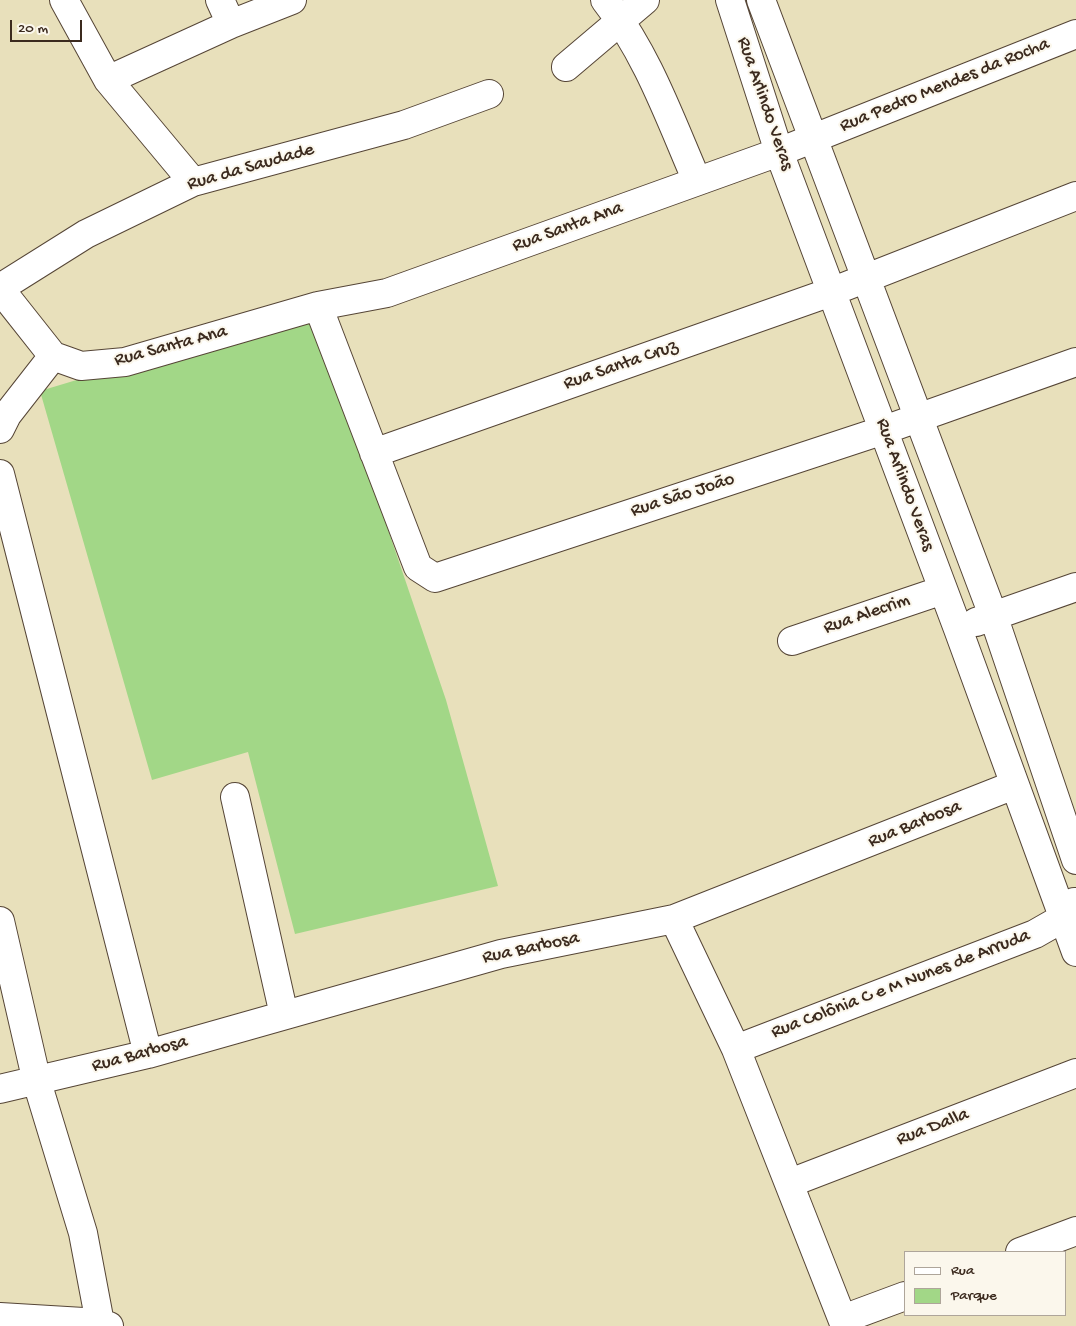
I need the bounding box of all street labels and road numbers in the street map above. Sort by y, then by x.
street label: Rua Pedro Mendes da Rocha [837,33,1053,139]
street label: Rua Arlindo Veras [731,34,797,174]
street label: Rua da Saudade [185,139,317,197]
street label: Rua Santa Ana [510,197,626,259]
street label: Rua Santa Ana [112,321,230,373]
street label: Rua Santa Cruz [561,336,681,396]
street label: Rua Arlindo Veras [869,416,939,554]
street label: Rua São João [628,468,738,524]
street label: Rua Alecrim [821,590,913,640]
street label: Rua Barbosa [865,796,965,854]
street label: Rua Colônia C e M Nunes de Arruda [768,925,1034,1045]
street label: Rua Barbosa [481,928,581,970]
street label: Rua Barbosa [90,1031,190,1079]
street label: Rua Dalla [894,1104,972,1152]

